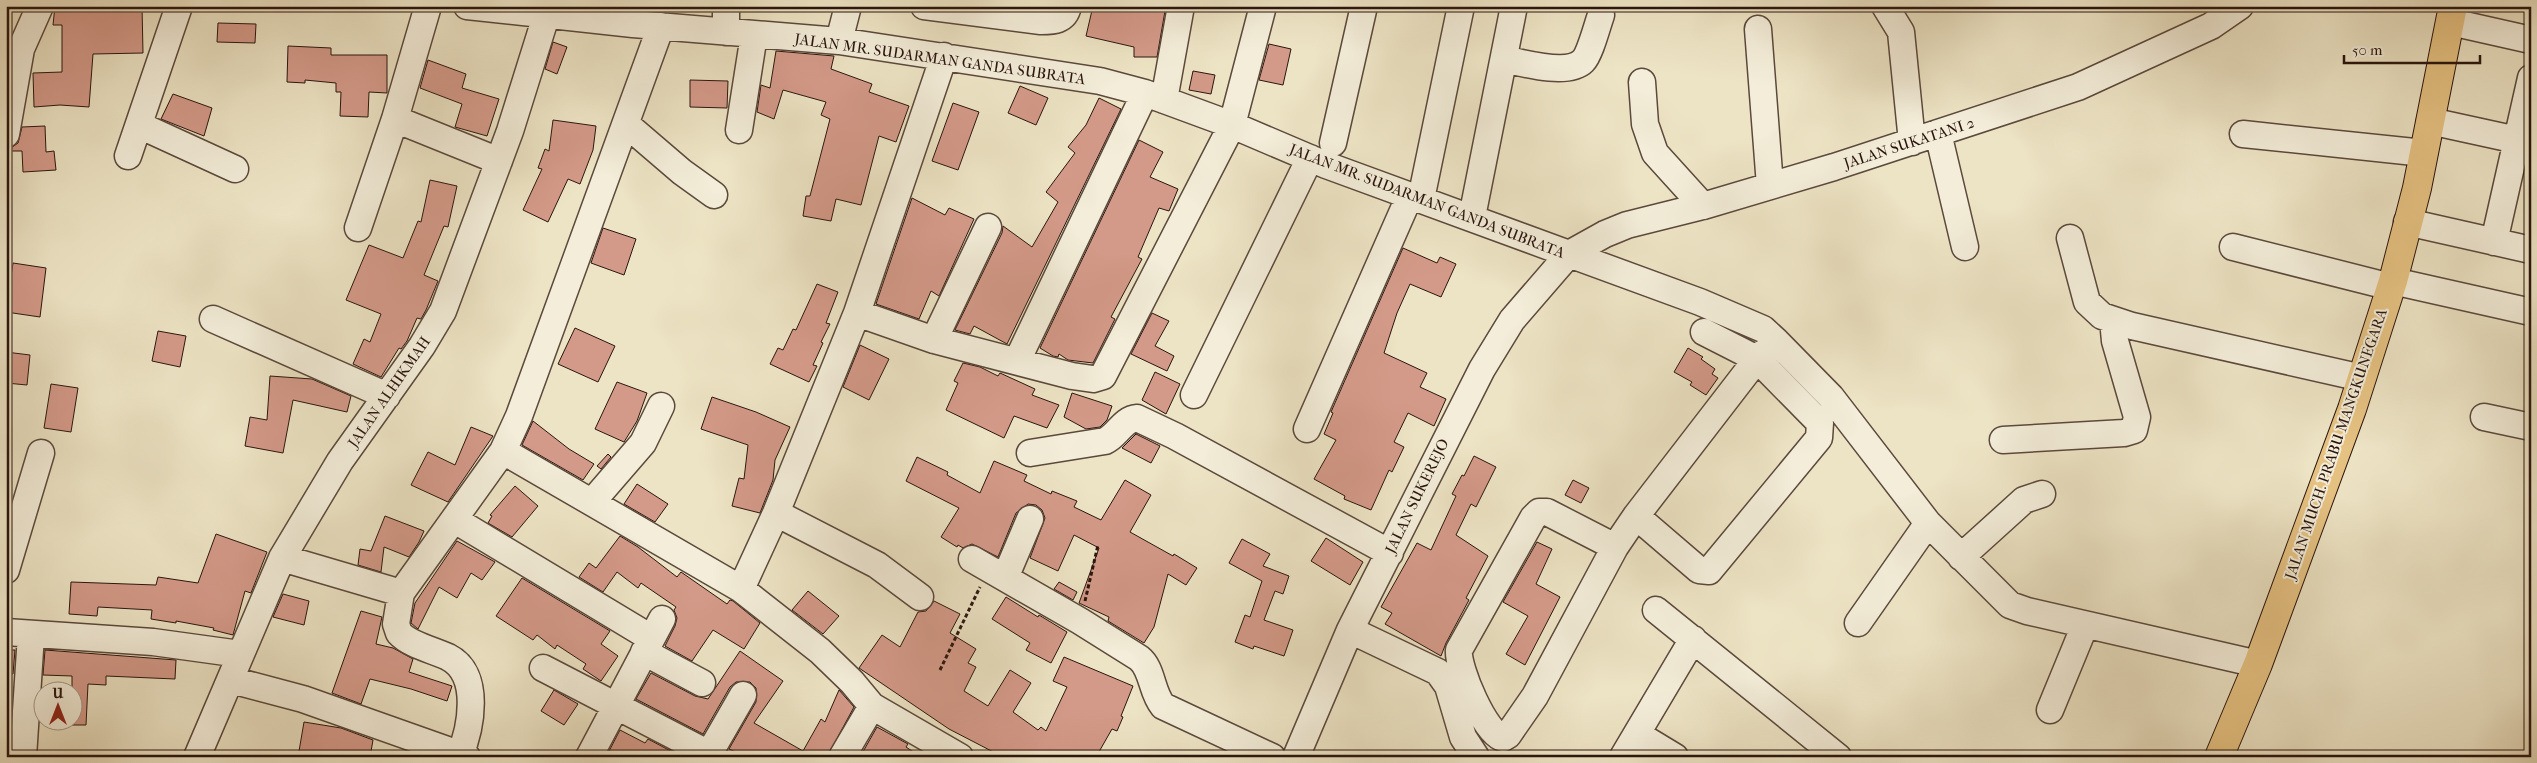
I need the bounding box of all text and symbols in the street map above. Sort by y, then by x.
street label: JALAN MR. SUDARMAN GANDA SUBRATA [792,30,1087,88]
scale bar [2344,32,2481,64]
text: 50 m [2352,41,2383,59]
street label: JALAN SUKATANI 2 [1841,113,1977,173]
street label: JALAN MR. SUDARMAN GANDA SUBRATA [1286,140,1568,262]
street label: JALAN MUCH. PRABU MANGKUNEGARA [2281,306,2391,583]
street label: JALAN ALHIKMAH [343,333,434,452]
street label: JALAN SUKEREJO [1381,435,1453,557]
north arrow [32,680,82,730]
text: U [52,685,64,702]

